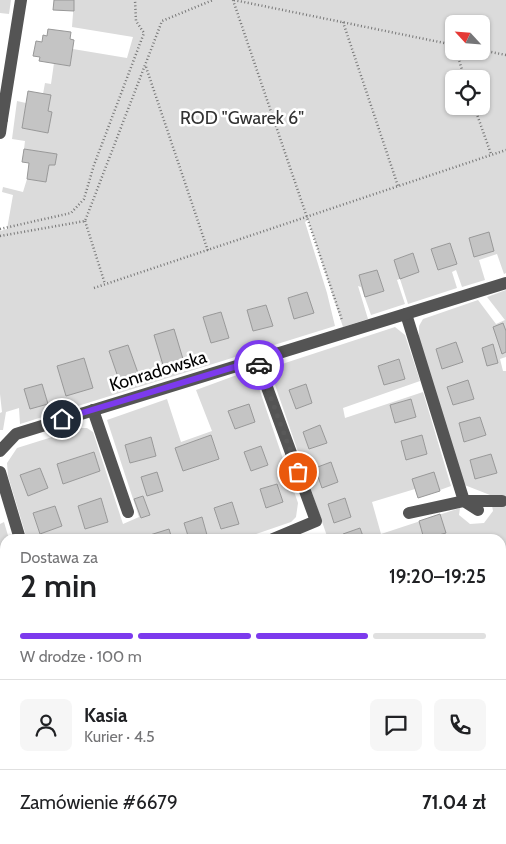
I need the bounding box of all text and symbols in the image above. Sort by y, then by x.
north arrow [445,15,490,60]
map controls [445,15,490,115]
button: locate [445,70,490,115]
park label: ROD "Gwarek 6" [180,107,304,129]
courier [234,340,284,390]
street label: Konradowska [107,346,210,396]
icon: car [245,351,273,379]
pin [41,398,83,440]
icon: home [48,405,76,433]
pin [277,451,319,493]
icon: bag [284,458,312,486]
text: Dostawa za [20,548,98,567]
text: 19:20–19:25 [389,565,486,588]
text: 2 min [20,566,97,605]
text: W drodze · 100 m [20,647,142,666]
button: person [20,699,72,751]
button: chat [370,699,422,751]
button: phone [434,699,486,751]
text: Kasia [84,704,127,727]
text: Kurier · 4.5 [84,727,155,746]
text: Zamówienie #6679 [20,791,178,814]
text: 71.04 zł [422,791,486,814]

